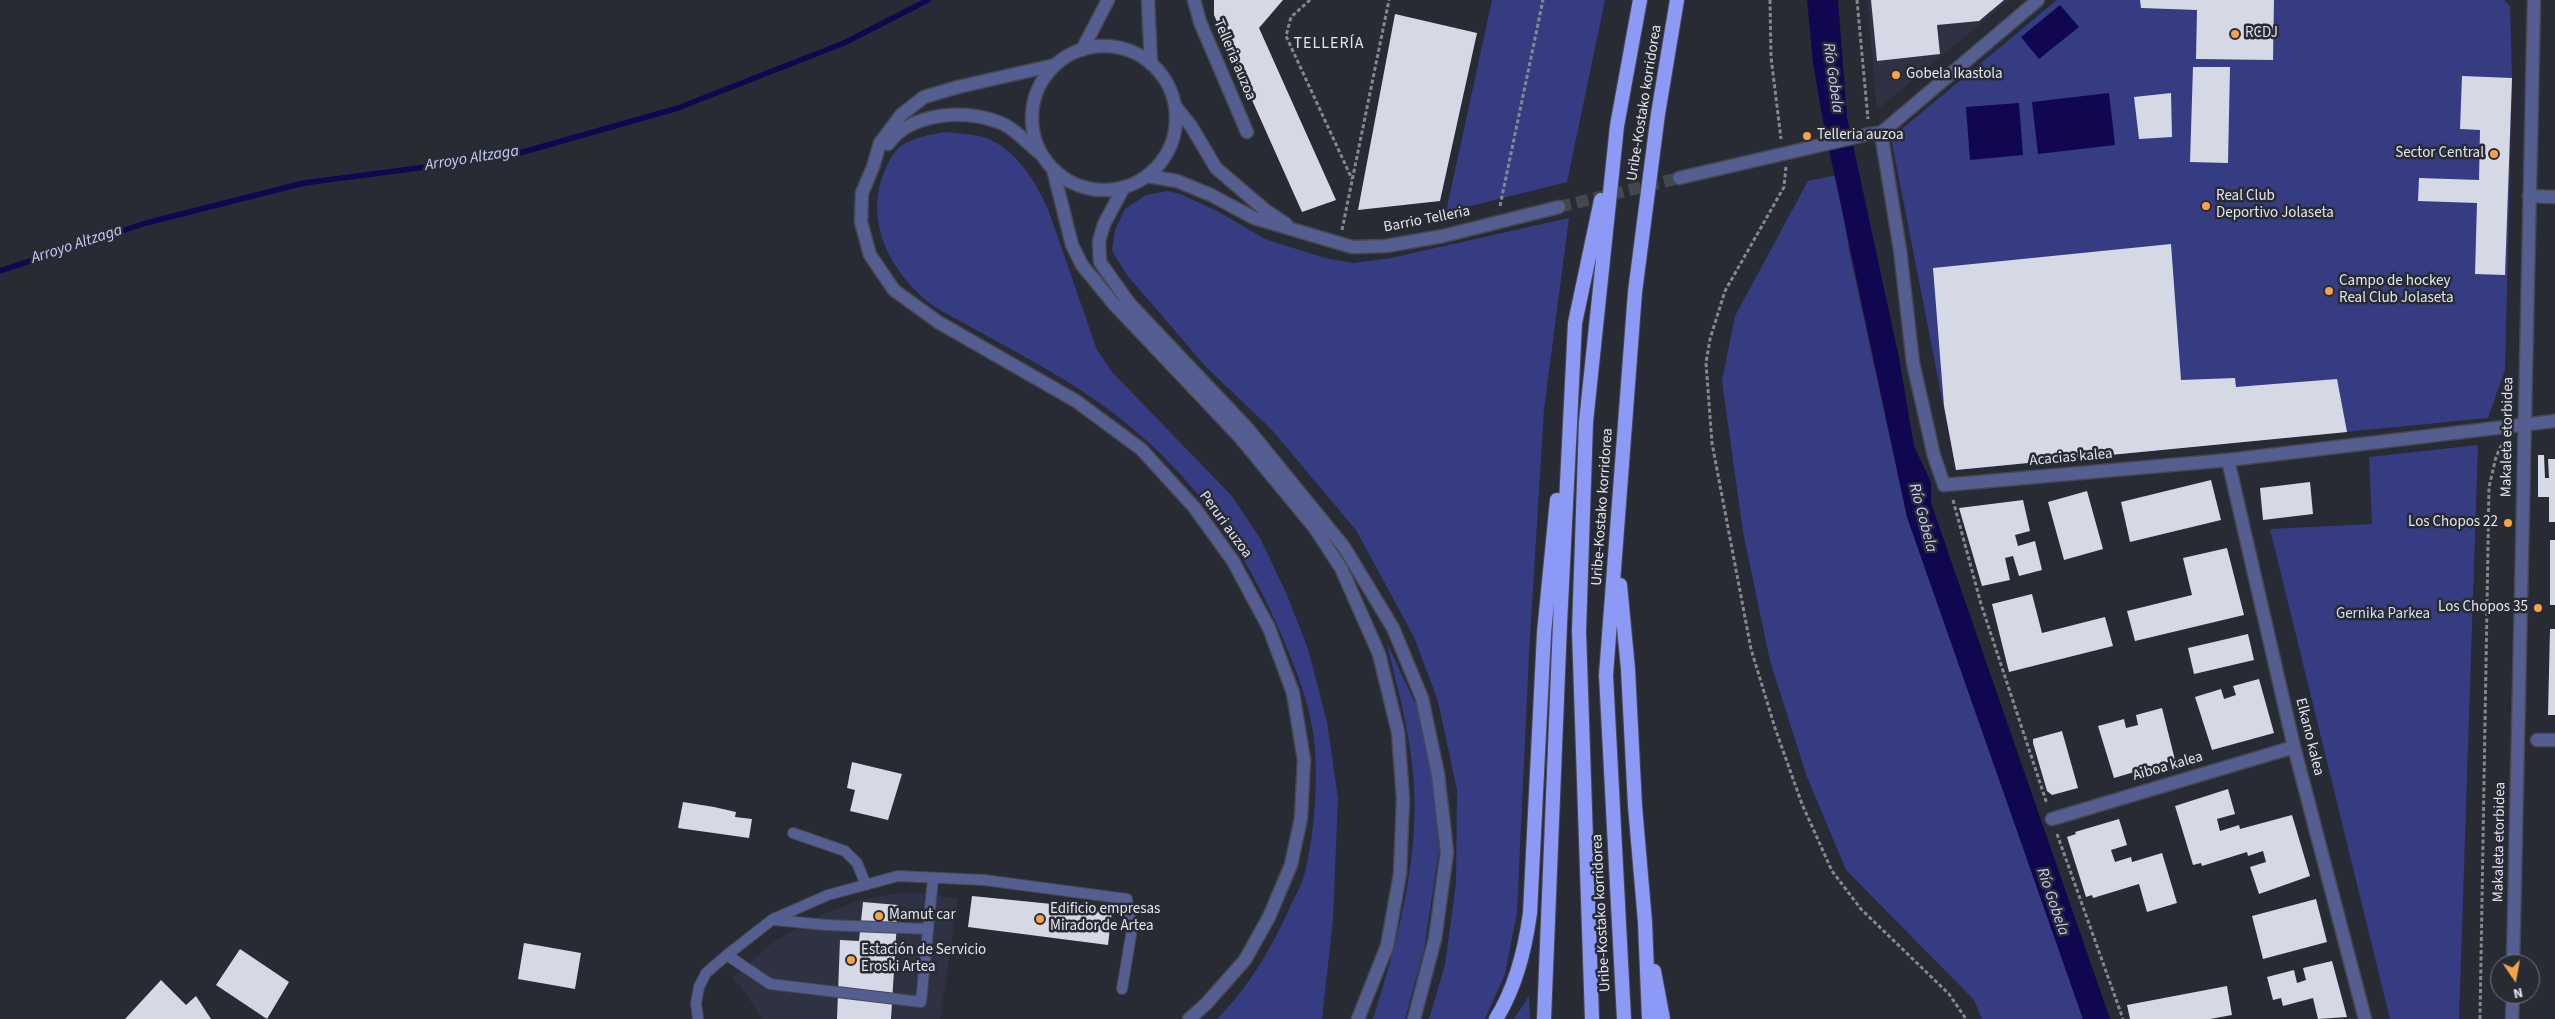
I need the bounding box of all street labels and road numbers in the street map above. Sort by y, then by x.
street label: Telleria auzoa [1209,17,1259,103]
street label: Uribe-Kostako korridorea [1624,24,1666,182]
street label: Barrio Telleria [1382,203,1472,237]
street label: Makaleta etorbidea [2498,377,2518,497]
street label: Uribe-Kostako korridorea [1589,428,1617,586]
street label: Acacias kalea [2029,445,2113,471]
street label: Peruri auzoa [1195,488,1255,562]
street label: Elkano kalea [2291,696,2327,778]
street label: Aiboa kalea [2131,748,2205,786]
street label: Makaleta etorbidea [2490,782,2510,902]
street label: Uribe-Kostako korridorea [1589,834,1615,992]

